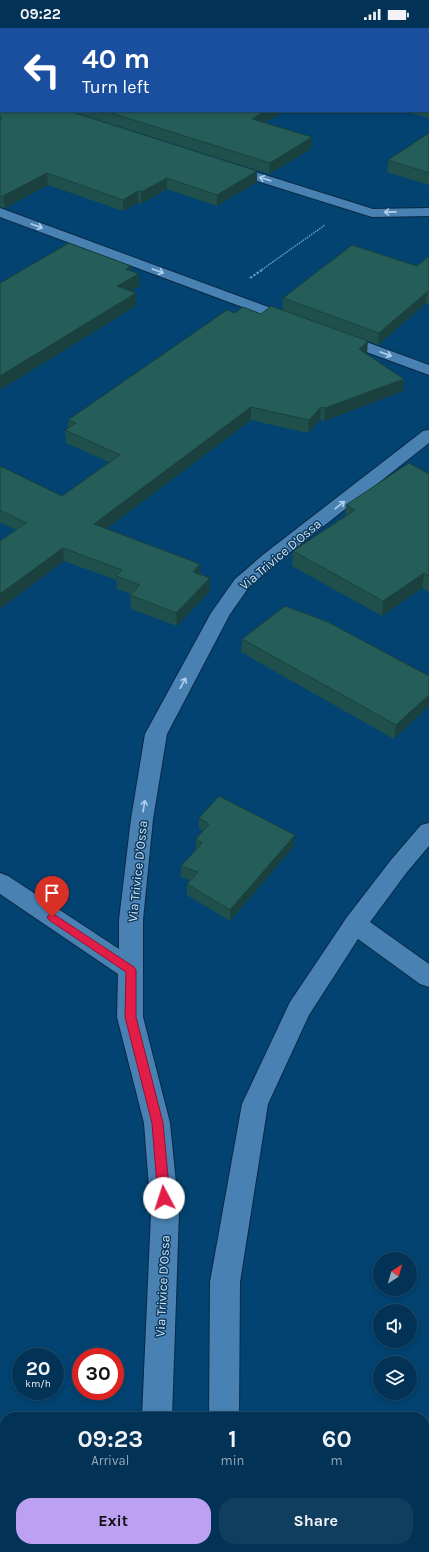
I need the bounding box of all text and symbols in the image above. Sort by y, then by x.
text: 09:22 [20,5,61,23]
text: 40 m [82,42,150,75]
icon: left [16,44,68,96]
text: Turn left [82,76,150,98]
one-way arrow [259,175,272,182]
one-way arrow [384,209,397,216]
one-way arrow [30,222,42,230]
one-way arrow [152,267,164,275]
one-way arrow [379,351,391,359]
one-way arrow [334,500,345,509]
street label: Via Trivice D'Ossa [236,516,324,593]
one-way arrow [180,677,187,689]
one-way arrow [141,800,149,813]
street label: Via Trivice D'Ossa [125,820,150,923]
pin [35,876,69,917]
icon: arrive [41,882,63,904]
position arrow [143,1177,185,1219]
street label: Via Trivice D'Ossa [152,1235,173,1337]
north arrow [373,1252,417,1296]
map controls [373,1252,417,1400]
button: sound [373,1304,417,1348]
speed limit sign: 30 [72,1348,124,1400]
button: layers [373,1356,417,1400]
text: 20 [26,1357,50,1380]
text: km/h [25,1378,51,1390]
text: 09:23 [77,1425,143,1453]
text: 1 [228,1425,237,1453]
text: 60 [322,1425,352,1453]
text: Arrival [91,1453,129,1468]
text: min [221,1453,244,1468]
text: m [331,1453,343,1468]
button: Exit [16,1498,211,1544]
button: Share [219,1498,413,1544]

